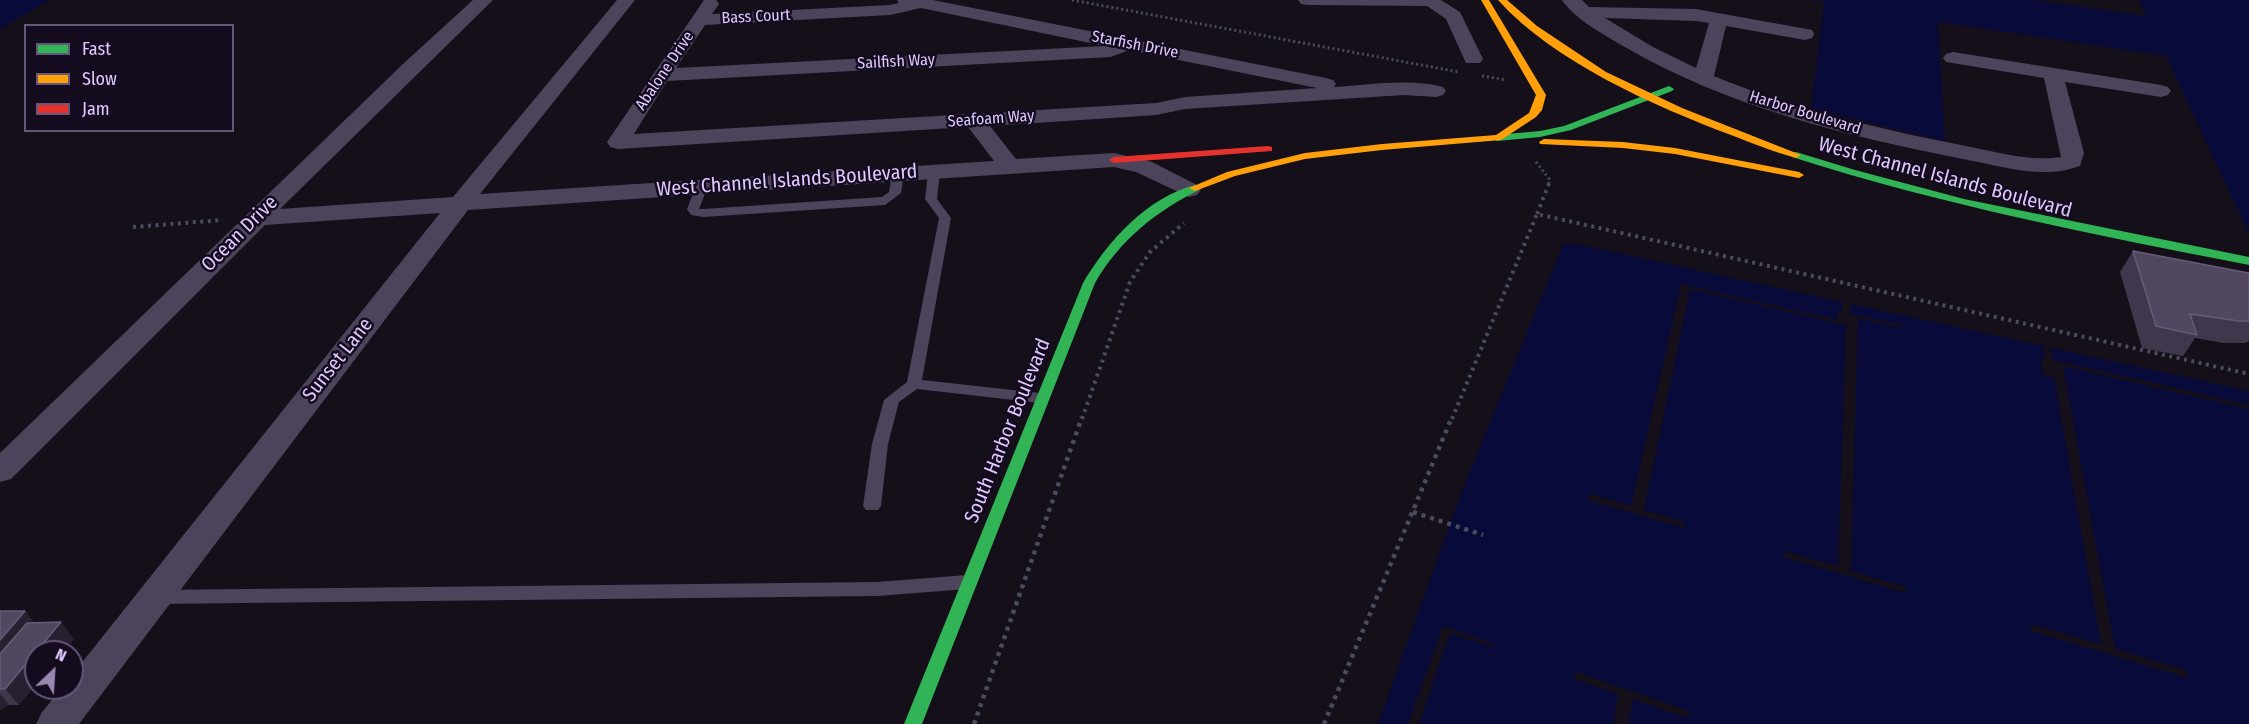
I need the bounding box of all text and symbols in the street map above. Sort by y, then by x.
street label: Bass Court [721,6,791,28]
legend [24,24,234,132]
street label: Starfish Drive [1090,27,1180,63]
street label: Abalone Drive [632,28,698,114]
text: Fast [82,38,111,60]
street label: Sailfish Way [857,50,935,74]
text: Slow [82,68,117,90]
street label: Harbor Boulevard [1747,87,1863,139]
text: Jam [82,98,110,120]
street label: Seafoam Way [947,106,1035,132]
street label: West Channel Islands Boulevard [1816,133,2074,223]
street label: West Channel Islands Boulevard [656,160,918,202]
street label: Ocean Drive [197,191,283,277]
street label: Sunset Lane [298,313,378,407]
street label: South Harbor Boulevard [960,335,1056,527]
north arrow [24,640,84,700]
text: N [53,644,69,666]

